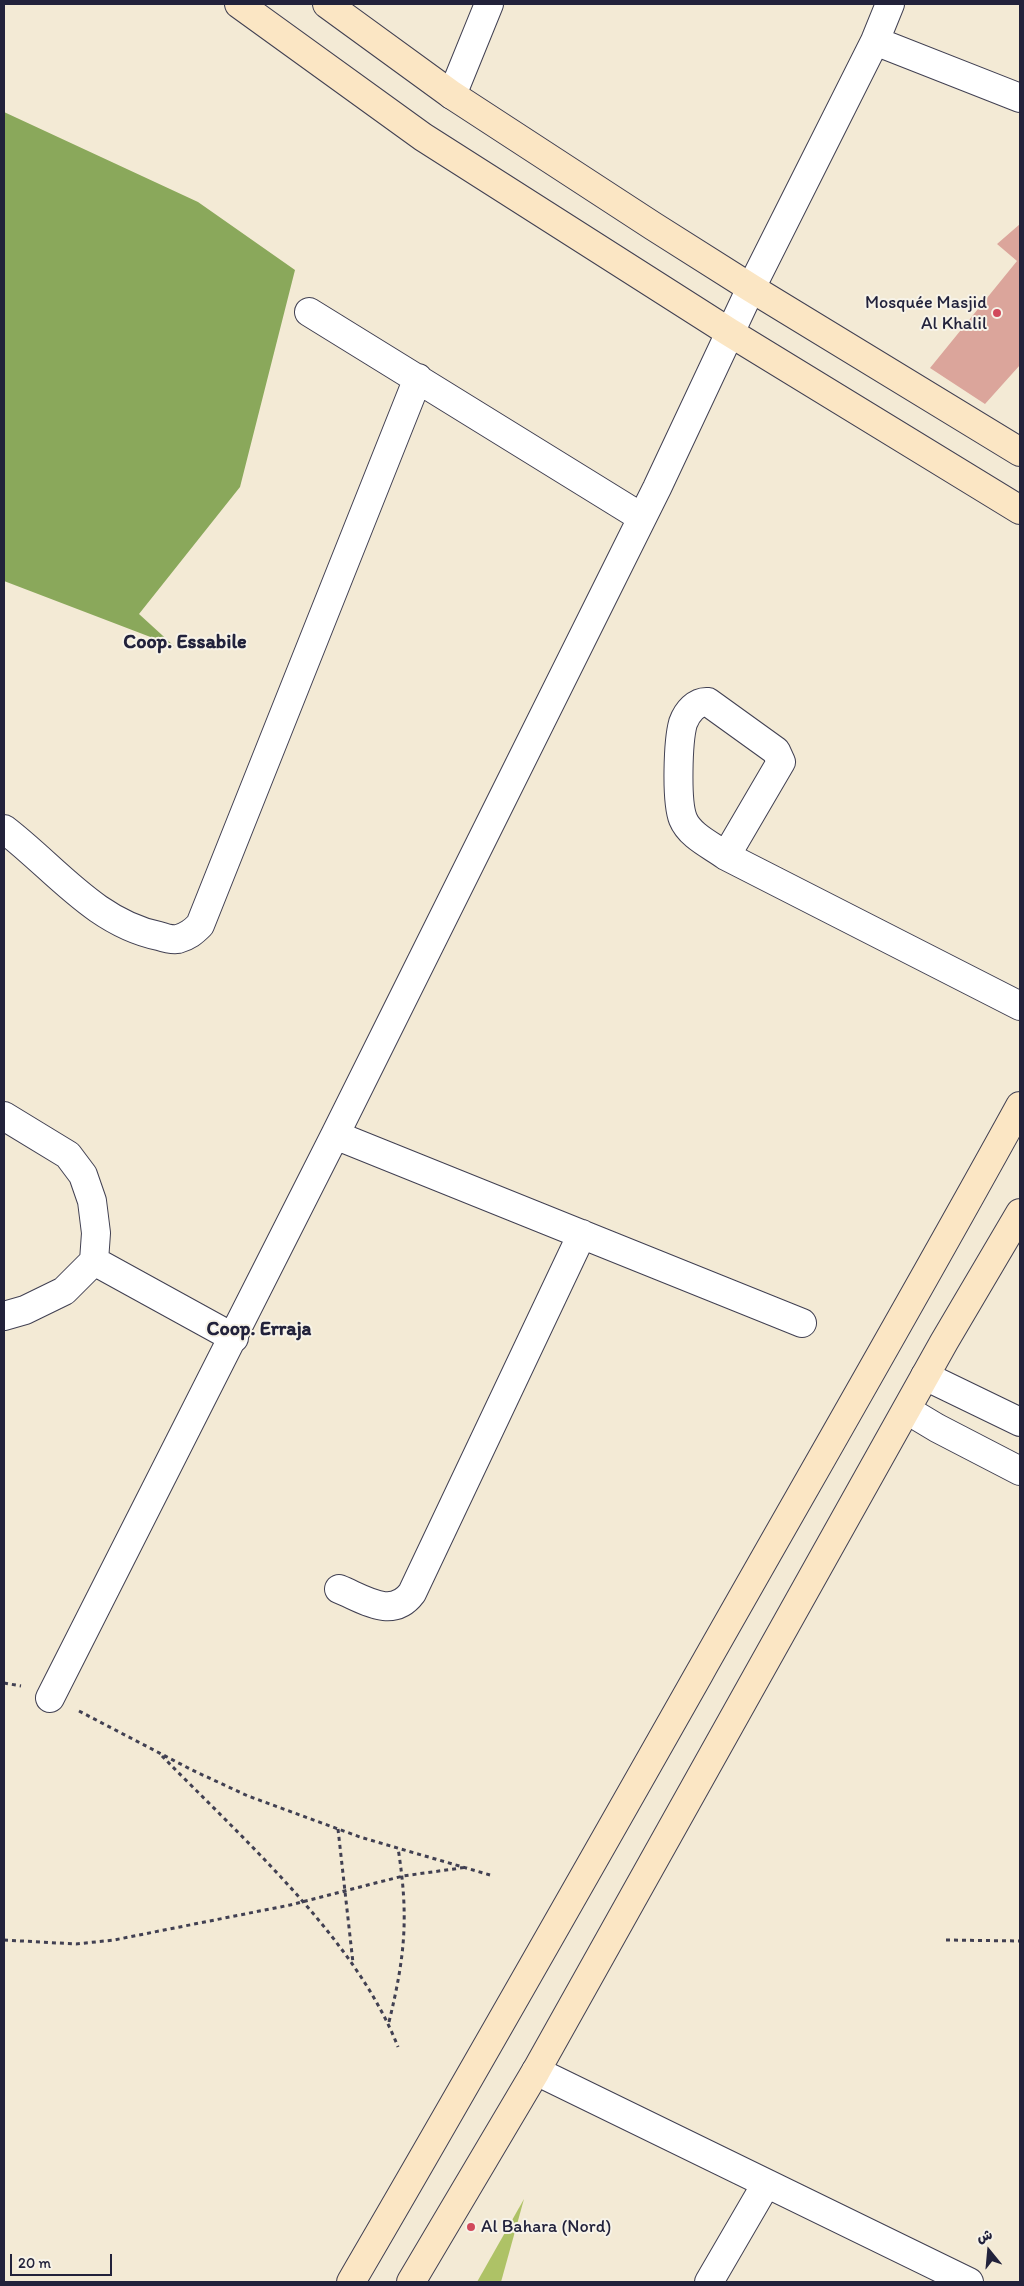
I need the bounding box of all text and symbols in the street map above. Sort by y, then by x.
place label: Mosquée Masjid Al Khalil [865,292,987,334]
marker: Mosquée Masjid Al Khalil [991,307,1003,319]
district label: Coop. Essabile [123,631,247,655]
district label: Coop. Erraja [207,1318,311,1342]
place label: Al Bahara (Nord) [481,2216,611,2238]
marker: Al Bahara (Nord) [465,2221,477,2233]
north arrow [964,2226,1014,2276]
text: ش [975,2226,994,2247]
scale bar [12,2244,115,2276]
text: 20 m [18,2254,51,2272]

